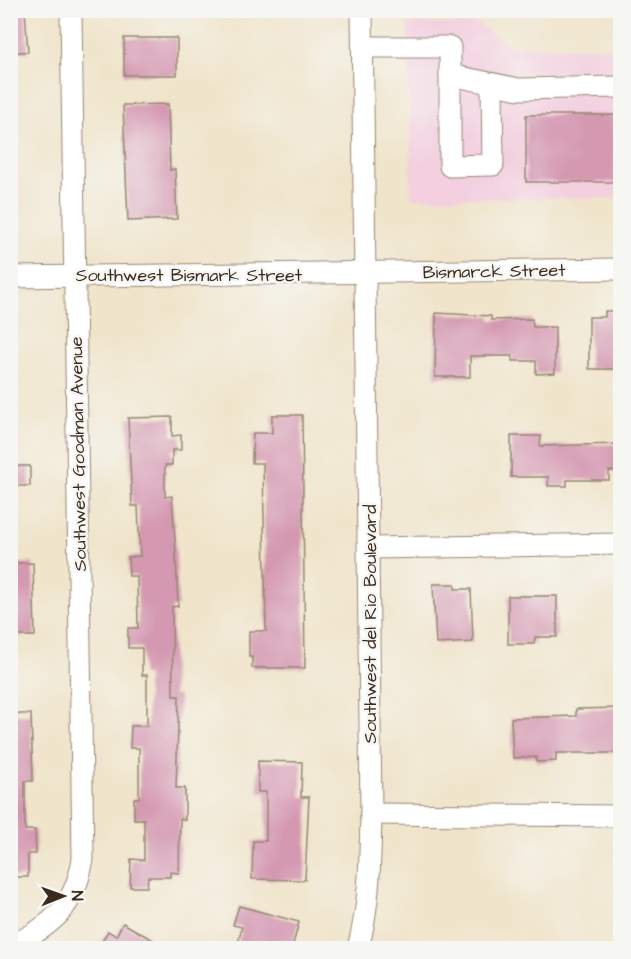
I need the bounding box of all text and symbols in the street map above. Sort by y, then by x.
street label: Bismarck Street [422,258,566,285]
street label: Southwest Bismark Street [76,263,303,288]
street label: Southwest Goodman Avenue [64,336,93,572]
street label: Southwest del Rio Boulevard [358,504,383,744]
north arrow [33,866,93,926]
text: N [66,891,88,901]

